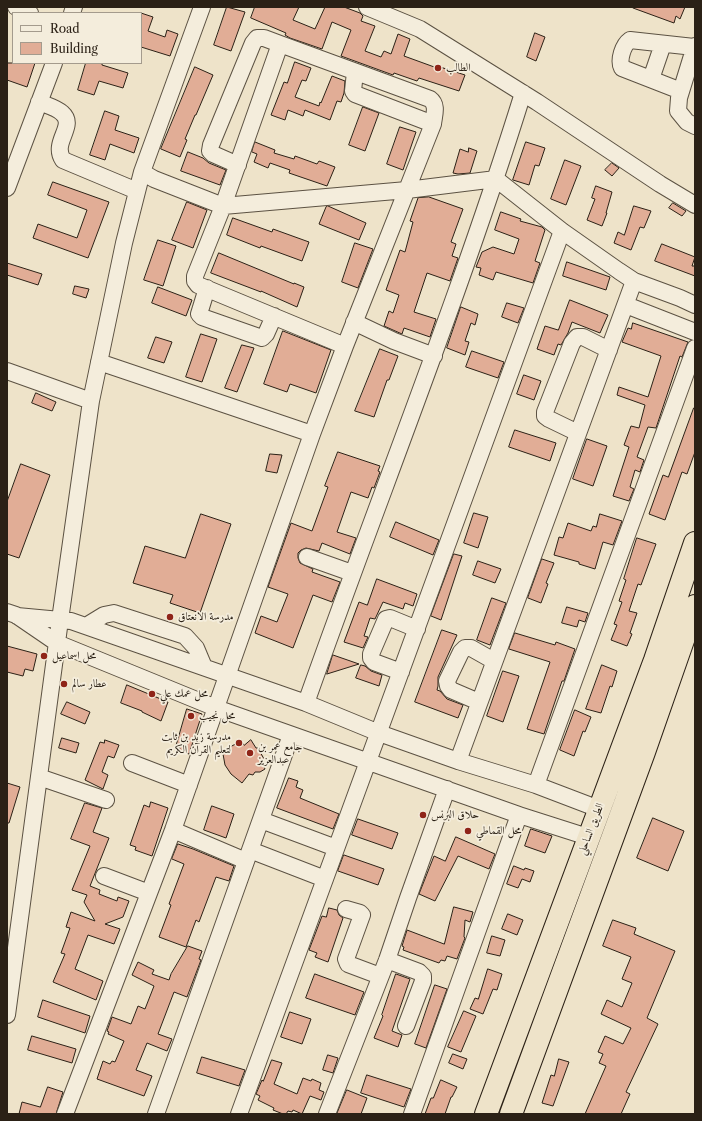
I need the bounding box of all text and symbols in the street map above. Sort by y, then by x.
legend [12,12,142,64]
text: Road [50,21,80,36]
text: Building [50,41,98,56]
place label: الطالب [446,61,471,75]
marker: الطالب [433,63,443,73]
place label: مدرسة الانعتاق [178,610,234,624]
marker: مدرسة الانعتاق [165,612,175,622]
place label: محل اسماعيل [52,649,96,663]
marker: محل اسماعيل [39,651,49,661]
place label: عطار سالم [72,677,107,691]
marker: عطار سالم [59,679,69,689]
place label: محل عمك علي [160,687,208,701]
marker: محل عمك علي [147,689,157,699]
place label: محل نجيب [199,709,235,723]
marker: محل نجيب [186,711,196,721]
place label: مدرسة زيد بن ثابت لتعليم القرآن الكريم [161,730,231,756]
marker: مدرسة زيد بن ثابت لتعليم القرآن الكريم [234,738,244,748]
place label: جامع عمر بن عبدالعزيز [258,740,303,766]
marker: جامع عمر بن عبدالعزيز [245,748,255,758]
street label: الطريق الساحلي [575,801,607,857]
place label: حلاق البرنس [431,808,479,822]
marker: حلاق البرنس [418,810,428,820]
place label: محل القماطي [476,824,521,838]
marker: محل القماطي [463,826,473,836]

